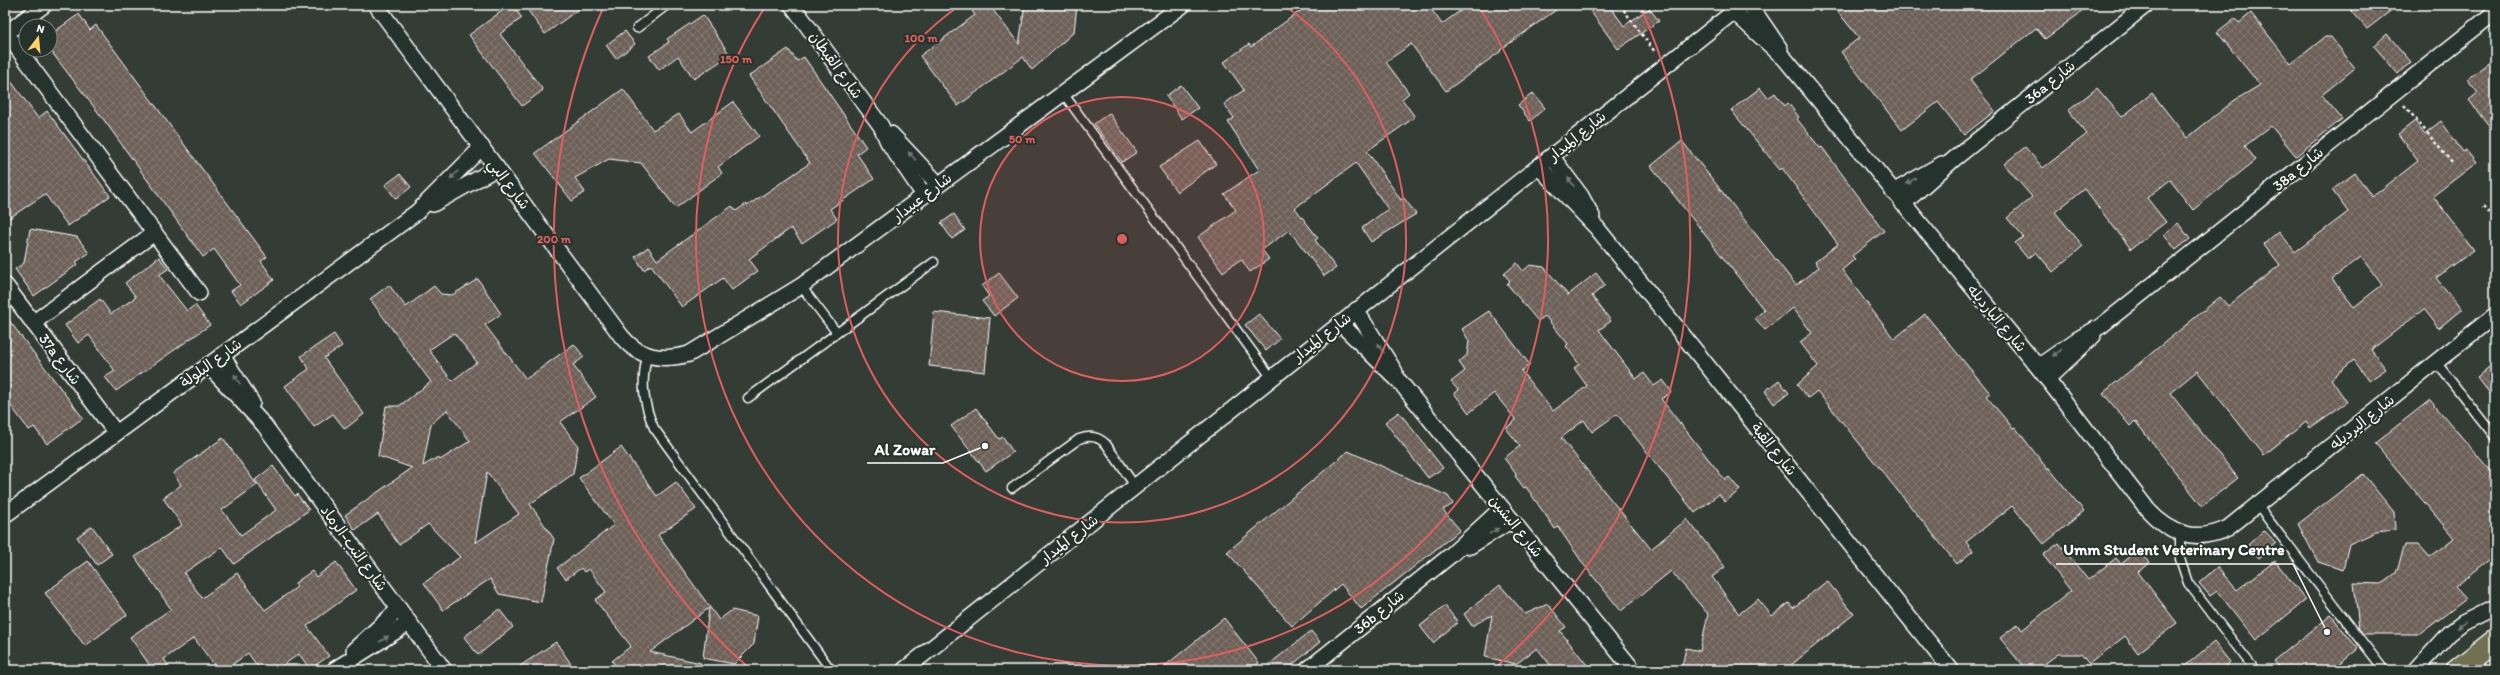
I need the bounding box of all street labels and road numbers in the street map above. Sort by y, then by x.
street label: شارع القيطان [805,28,866,103]
street label: 36a شارع [2021,56,2080,109]
street label: شارع الميدار [1544,107,1610,166]
street label: 38a شارع [2269,143,2328,196]
street label: شارع البي [481,155,534,215]
street label: شارع عبيدار [888,169,956,227]
street label: شارع اليارديله [1963,281,2030,356]
street label: شارع الميدار [1288,309,1355,367]
street label: 37a شارع [34,330,85,389]
street label: شارع البلولة [177,335,246,392]
street label: شارع اليرديله [2326,390,2399,454]
street label: شارع القبة [1746,419,1801,480]
street label: شارع البشين [1485,491,1547,561]
street label: شارع النب-الرماد [316,501,391,595]
street label: شارع الميدار [1035,511,1102,569]
street label: 36b شارع [1350,586,1409,639]

